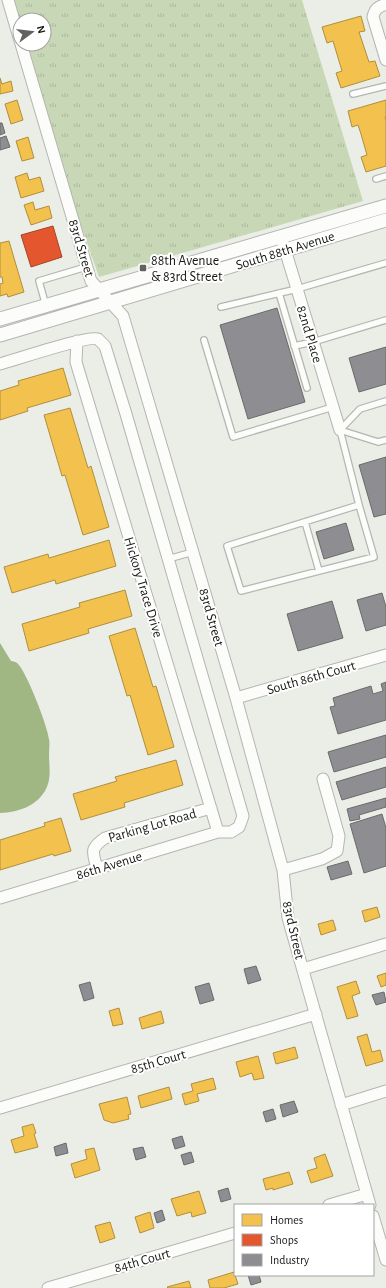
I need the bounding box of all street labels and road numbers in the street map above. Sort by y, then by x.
street label: 83rd Street [66,218,97,279]
street label: South 88th Avenue [234,229,336,273]
street label: 82nd Place [294,304,324,364]
street label: Hickory Trace Drive [121,535,165,639]
street label: 83rd Street [196,587,226,648]
street label: South 86th Court [265,658,358,697]
street label: Parking Lot Road [107,807,198,845]
street label: 86th Avenue [75,849,144,883]
street label: 83rd Street [280,900,307,961]
street label: 85th Court [129,1047,188,1076]
street label: 84th Court [113,1246,172,1276]

